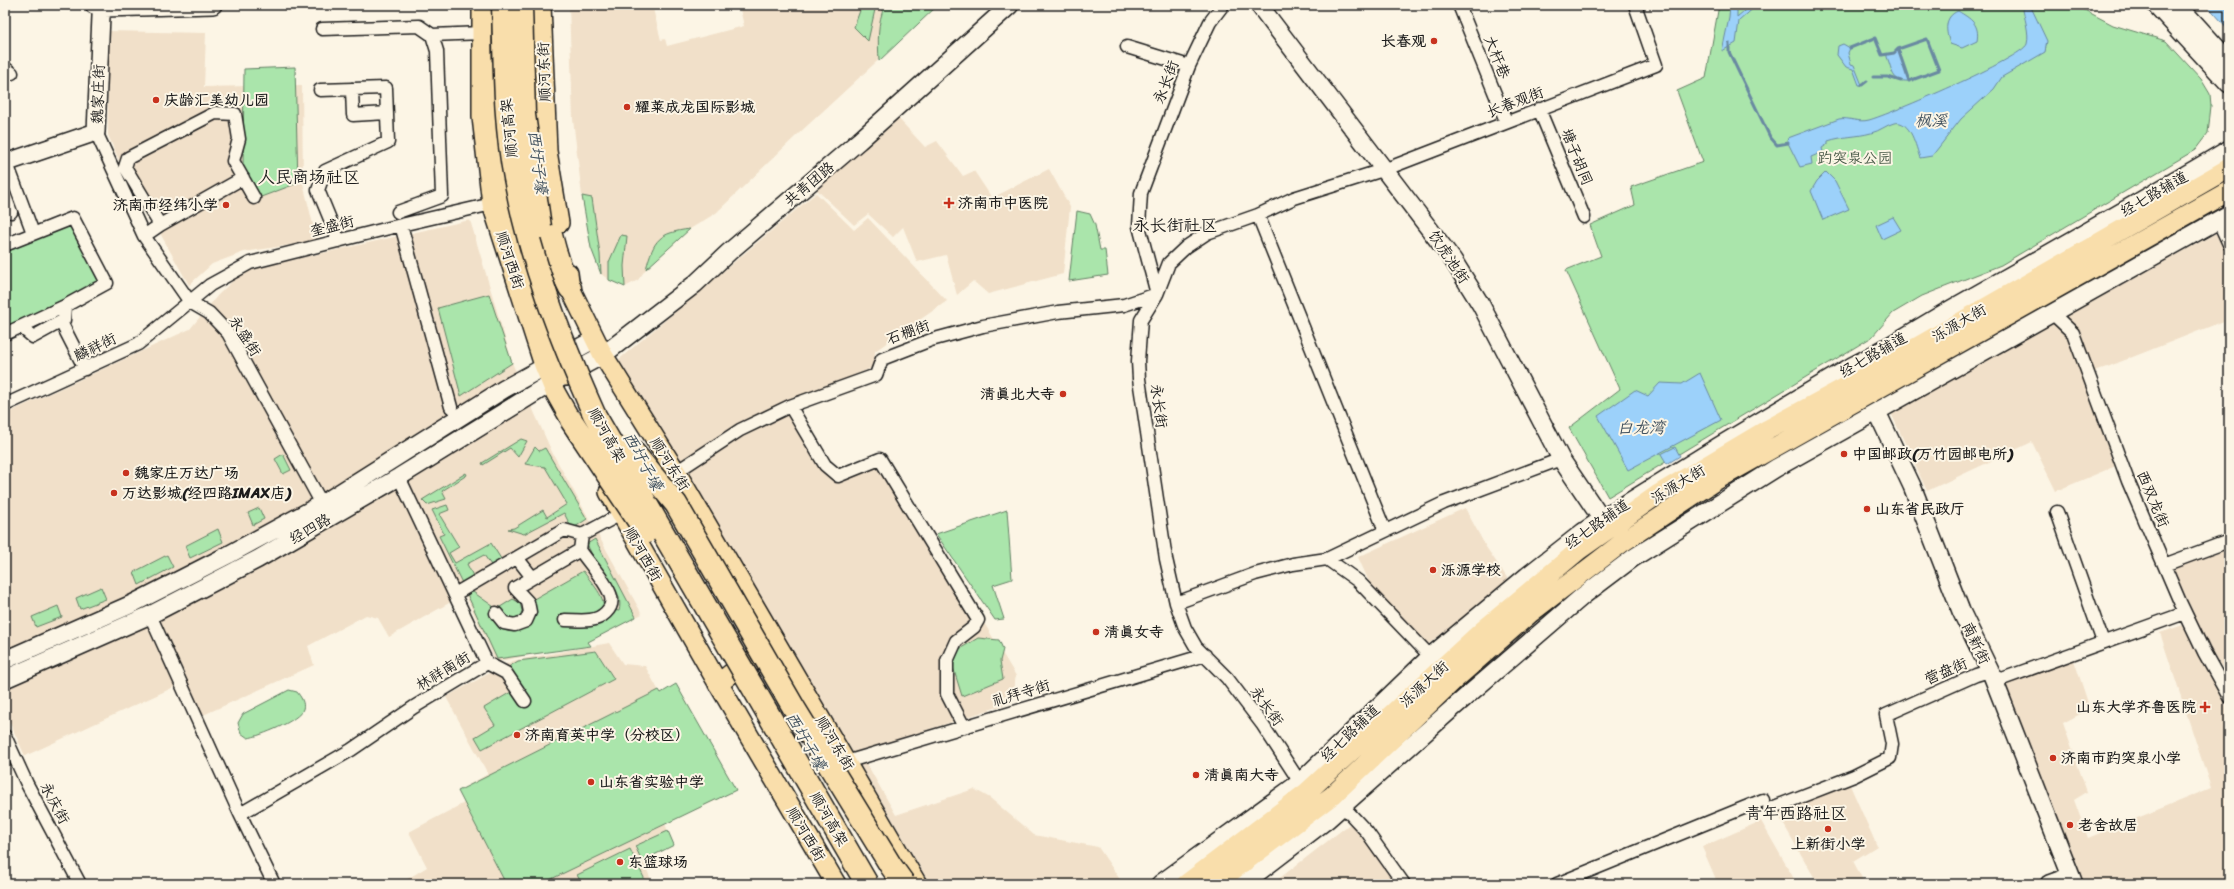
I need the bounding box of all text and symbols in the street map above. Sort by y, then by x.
place label: 长春观 [1381,28,1426,54]
street label: 大杆巷 [1477,31,1517,83]
marker: 长春观 [1429,36,1439,46]
street label: 顺河东街 [530,42,558,102]
street label: 永长街 [1146,56,1186,108]
street label: 魏家庄街 [84,64,112,124]
street label: 长春观街 [1482,79,1548,125]
place label: 庆龄汇美幼儿园 [164,87,269,113]
place label: 耀莱成龙国际影城 [635,94,755,120]
marker: 庆龄汇美幼儿园 [151,95,161,105]
street label: 顺河高架 [493,97,525,159]
marker: 耀莱成龙国际影城 [622,102,632,112]
water label: 枫溪 [1915,106,1948,135]
street label: 塘子胡同 [1554,124,1600,190]
water label: 西圩子壕 [520,128,557,198]
park label: 趵突泉公园 [1817,145,1893,171]
street label: 共青团路 [778,155,840,213]
district label: 人民商场社区 [258,162,360,192]
street label: 经七路辅道 [2115,164,2193,224]
place label: 济南市中医院 [958,190,1048,216]
place label: 济南市经纬小学 [113,192,218,218]
marker: 济南市中医院 [943,197,955,209]
marker: 济南市经纬小学 [221,200,231,210]
street label: 奎盛街 [307,208,357,244]
district label: 永长街社区 [1133,210,1218,240]
street label: 饮虎池街 [1421,225,1477,289]
street label: 顺河西街 [488,227,532,293]
street label: 泺源大街 [1927,297,1991,349]
street label: 永盛街 [222,310,268,362]
street label: 石棚街 [882,312,934,352]
street label: 麟祥街 [69,325,121,369]
street label: 经七路辅道 [1834,325,1912,385]
place label: 清真北大寺 [980,381,1055,407]
street label: 永长街 [1143,382,1175,430]
marker: 清真北大寺 [1058,389,1068,399]
street label: 顺河高架 [581,402,633,468]
water label: 白龙湾 [1617,413,1667,442]
water label: 西圩子壕 [615,426,672,498]
street label: 顺河东街 [643,432,697,496]
place label: 中国邮政(万竹园邮电所) [1852,441,2014,467]
marker: 中国邮政(万竹园邮电所) [1839,449,1849,459]
street label: 泺源大街 [1646,457,1710,511]
place label: 魏家庄万达广场 [134,460,239,486]
street label: 西双龙街 [2129,466,2177,532]
marker: 魏家庄万达广场 [121,468,131,478]
place label: 万达影城(经四路IMAX店) [122,480,292,506]
marker: 万达影城(经四路IMAX店) [109,488,119,498]
street label: 经七路辅道 [1559,492,1635,556]
place label: 山东省民政厅 [1875,496,1965,522]
marker: 山东省民政厅 [1862,504,1872,514]
street label: 经四路 [284,506,336,552]
street label: 顺河西街 [617,522,669,586]
place label: 泺源学校 [1441,557,1501,583]
marker: 泺源学校 [1428,565,1438,575]
street label: 南新街 [1954,617,1998,669]
place label: 清真女寺 [1104,619,1164,645]
marker: 清真女寺 [1091,627,1101,637]
street label: 林祥南街 [411,644,475,698]
street label: 营盘街 [1920,650,1972,692]
street label: 泺源大街 [1393,654,1455,714]
street label: 礼拜寺街 [989,672,1053,714]
street label: 永长街 [1243,680,1291,732]
place label: 山东大学齐鲁医院 [2076,694,2196,720]
street label: 经七路辅道 [1314,698,1386,768]
marker: 山东大学齐鲁医院 [2199,701,2211,713]
water label: 西圩子壕 [777,706,836,778]
street label: 顺河东街 [808,711,862,775]
place label: 济南育英中学（分校区） [525,722,690,748]
marker: 济南育英中学（分校区） [512,730,522,740]
place label: 济南市趵突泉小学 [2061,745,2181,771]
marker: 济南市趵突泉小学 [2048,753,2058,763]
place label: 清真南大寺 [1204,762,1279,788]
place label: 山东省实验中学 [599,769,704,795]
marker: 清真南大寺 [1191,770,1201,780]
street label: 永庆街 [33,777,77,829]
marker: 山东省实验中学 [586,777,596,787]
street label: 顺河高架 [803,787,855,851]
district label: 青年西路社区 [1745,798,1847,828]
street label: 顺河西街 [779,802,833,866]
place label: 老舍故居 [2078,812,2138,838]
marker: 老舍故居 [2065,820,2075,830]
marker: 上新街小学 [1823,824,1833,834]
place label: 上新街小学 [1790,831,1866,857]
place label: 东篮球场 [628,849,688,875]
marker: 东篮球场 [615,857,625,867]

